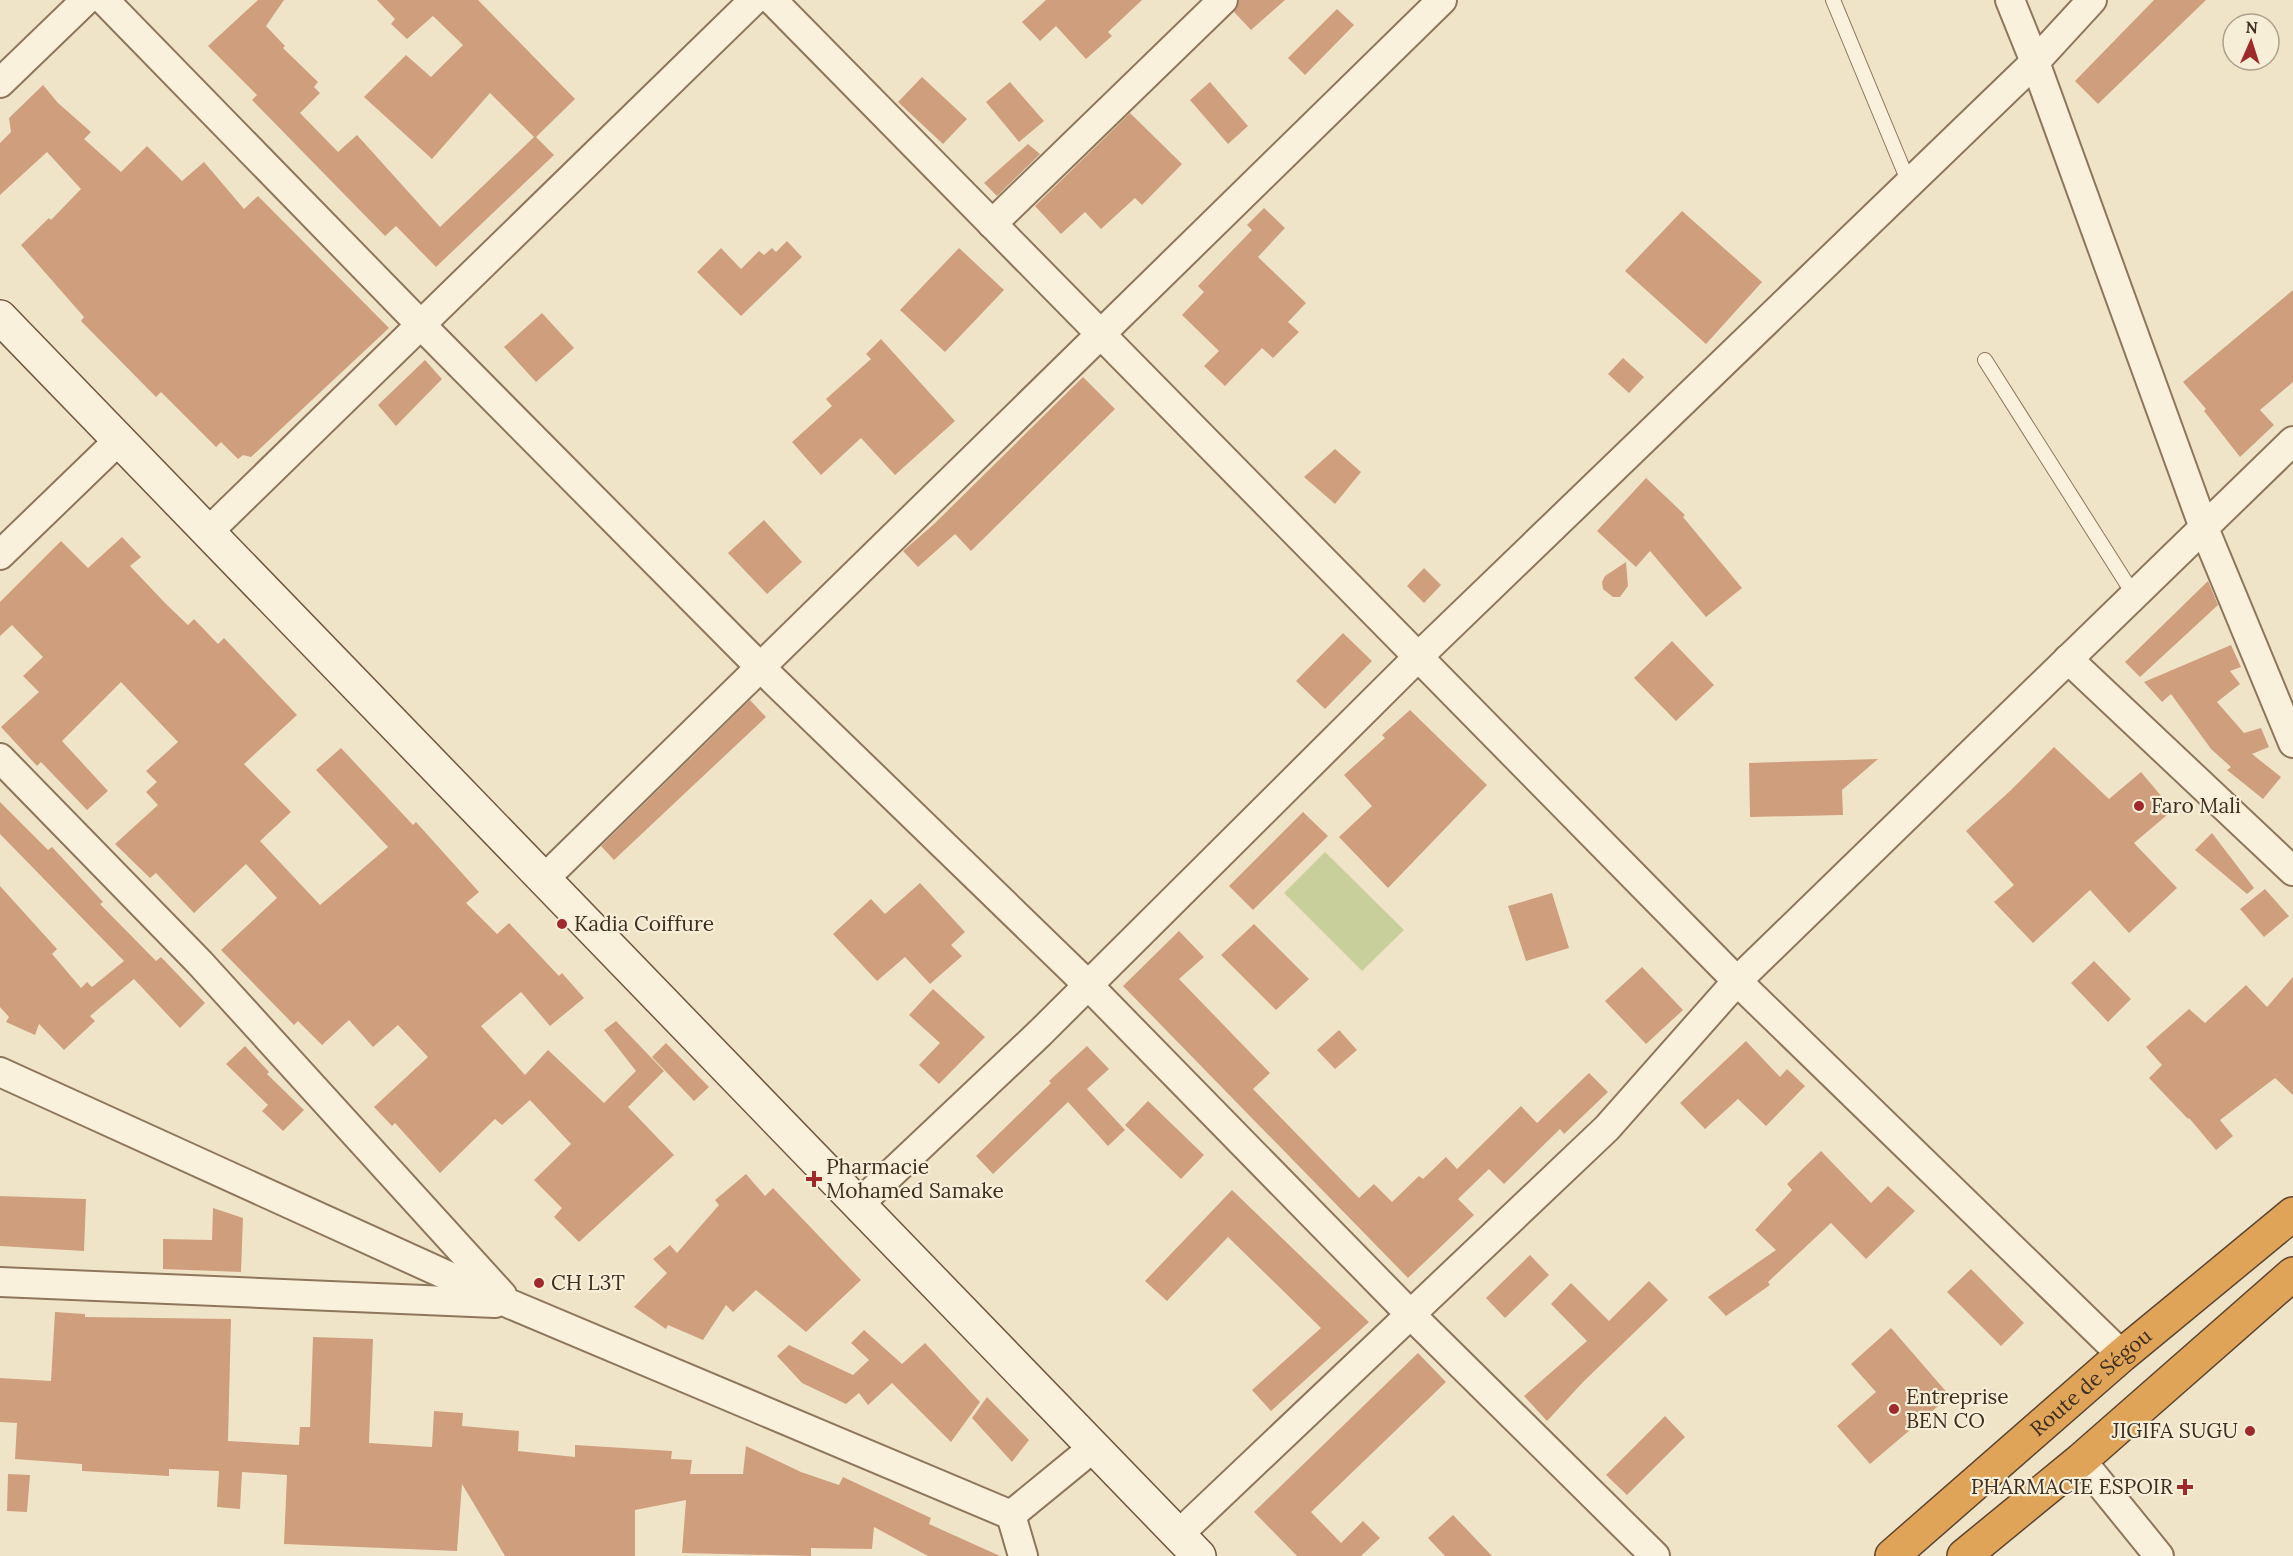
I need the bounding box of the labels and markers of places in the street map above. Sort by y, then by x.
place label: Faro Mali [2151,792,2241,819]
marker: Faro Mali [2132,799,2146,813]
place label: Kadia Coiffure [574,910,714,937]
marker: Kadia Coiffure [555,917,569,931]
place label: Pharmacie Mohamed Samake [826,1153,1004,1204]
marker: Pharmacie Mohamed Samake [807,1172,821,1186]
place label: CH L3T [551,1269,625,1296]
marker: CH L3T [532,1276,546,1290]
place label: Entreprise BEN CO [1906,1383,2009,1434]
marker: Entreprise BEN CO [1887,1402,1901,1416]
place label: JIGIFA SUGU [2111,1417,2238,1444]
marker: JIGIFA SUGU [2243,1424,2257,1438]
place label: PHARMACIE ESPOIR [1971,1473,2174,1500]
marker: PHARMACIE ESPOIR [2178,1480,2192,1494]

